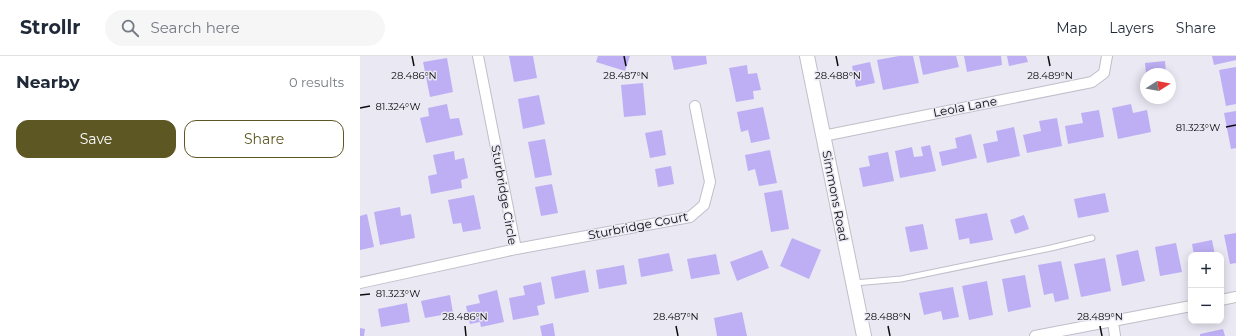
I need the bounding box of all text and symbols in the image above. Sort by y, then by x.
search box [105,10,385,46]
text: Strollr [20,16,81,39]
icon: search [119,17,141,39]
text: Search here [151,18,240,37]
text: Map [1056,19,1087,37]
text: Layers [1109,19,1154,37]
text: Share [1176,19,1216,37]
north arrow [1140,68,1176,104]
text: 28.486°N [391,69,437,82]
text: 28.487°N [603,69,649,82]
text: 28.488°N [815,69,861,82]
text: 28.489°N [1027,69,1073,82]
text: Nearby [16,72,80,92]
text: 0 results [289,74,344,90]
street label: Leola Lane [932,93,998,120]
text: 81.324°W [375,100,421,113]
button: Save [16,120,176,158]
button: Share [184,120,344,158]
text: 81.323°W [1176,121,1220,134]
street label: Sturbridge Circle [488,144,521,246]
street label: Simmons Road [819,149,852,243]
street label: Sturbridge Court [587,208,689,243]
map controls [1188,252,1224,324]
button: + [1188,252,1224,288]
text: 81.323°W [376,287,420,300]
button: − [1188,288,1224,324]
text: 28.486°N [442,310,488,323]
text: 28.487°N [653,310,699,323]
text: 28.488°N [865,310,911,323]
text: 28.489°N [1077,310,1123,323]

